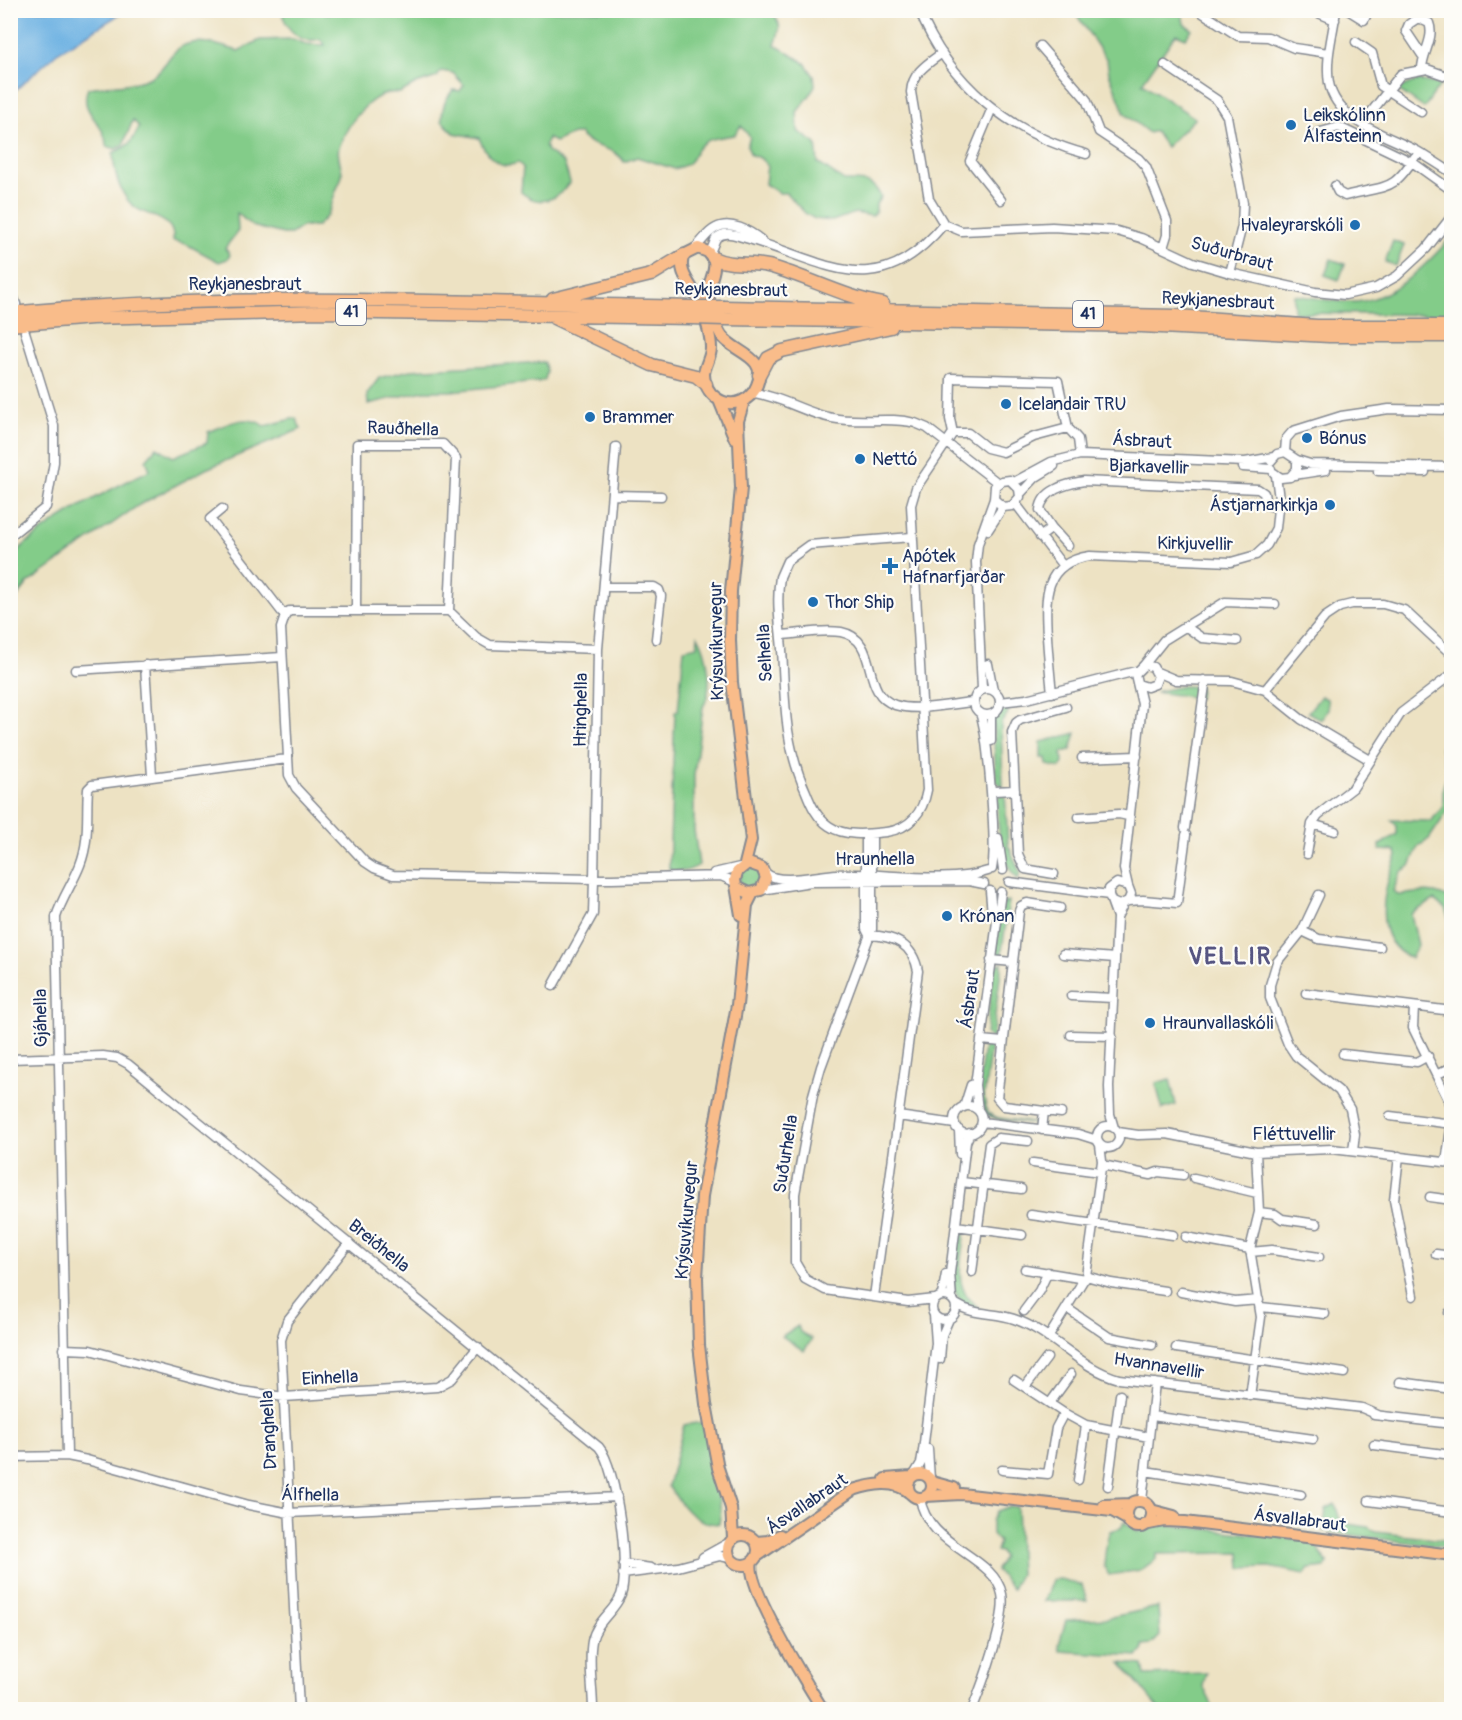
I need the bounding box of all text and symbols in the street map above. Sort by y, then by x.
place label: Leikskólinn Álfasteinn [1303,104,1386,148]
marker: Leikskólinn Álfasteinn [1284,118,1298,132]
place label: Hvaleyrarskóli [1240,214,1343,237]
marker: Hvaleyrarskóli [1348,218,1362,232]
street label: Suðurbraut [1188,231,1277,277]
street label: Reykjanesbraut [188,273,302,296]
street label: Reykjanesbraut [674,278,789,302]
street label: Reykjanesbraut [1161,287,1276,315]
road number: 41 [336,299,366,325]
road number: 41 [1073,301,1103,327]
place label: Icelandair TRU [1018,393,1126,416]
marker: Icelandair TRU [999,397,1013,411]
place label: Brammer [602,406,675,429]
marker: Brammer [583,410,597,424]
street label: Rauðhella [367,416,439,442]
place label: Bónus [1319,427,1366,450]
street label: Ásbraut [1112,428,1173,454]
marker: Bónus [1300,431,1314,445]
place label: Nettó [872,448,918,471]
marker: Nettó [853,452,867,466]
street label: Bjarkavellir [1109,454,1190,480]
place label: Ástjarnarkirkja [1210,494,1318,517]
marker: Ástjarnarkirkja [1323,498,1337,512]
street label: Kirkjuvellir [1157,532,1234,556]
place label: Apótek Hafnarfjarðar [902,545,1006,589]
marker: Apótek Hafnarfjarðar [883,559,897,573]
street label: Krýsuvíkurvegur [704,581,730,701]
place label: Thor Ship [825,591,894,614]
marker: Thor Ship [806,595,820,609]
street label: Selhella [752,623,778,683]
street label: Hringhella [569,673,593,747]
street label: Hraunhella [835,848,915,871]
place label: Krónan [959,905,1014,928]
marker: Krónan [940,909,954,923]
district label: VELLIR [1188,942,1272,971]
street label: Ásbraut [954,967,986,1030]
street label: Gjáhella [29,988,53,1048]
place label: Hraunvallaskóli [1162,1012,1273,1035]
marker: Hraunvallaskóli [1143,1016,1157,1030]
street label: Suðurhella [768,1113,804,1195]
street label: Fléttuvellir [1252,1123,1336,1146]
street label: Krýsuvíkurvegur [670,1159,704,1280]
street label: Breiðhella [344,1214,414,1278]
street label: Hvannavellir [1112,1348,1206,1385]
street label: Einhella [301,1365,359,1391]
street label: Dranghella [255,1390,283,1470]
street label: Ásvallabraut [762,1468,853,1540]
street label: Álfhella [281,1483,339,1507]
street label: Ásvallabraut [1252,1503,1348,1537]

